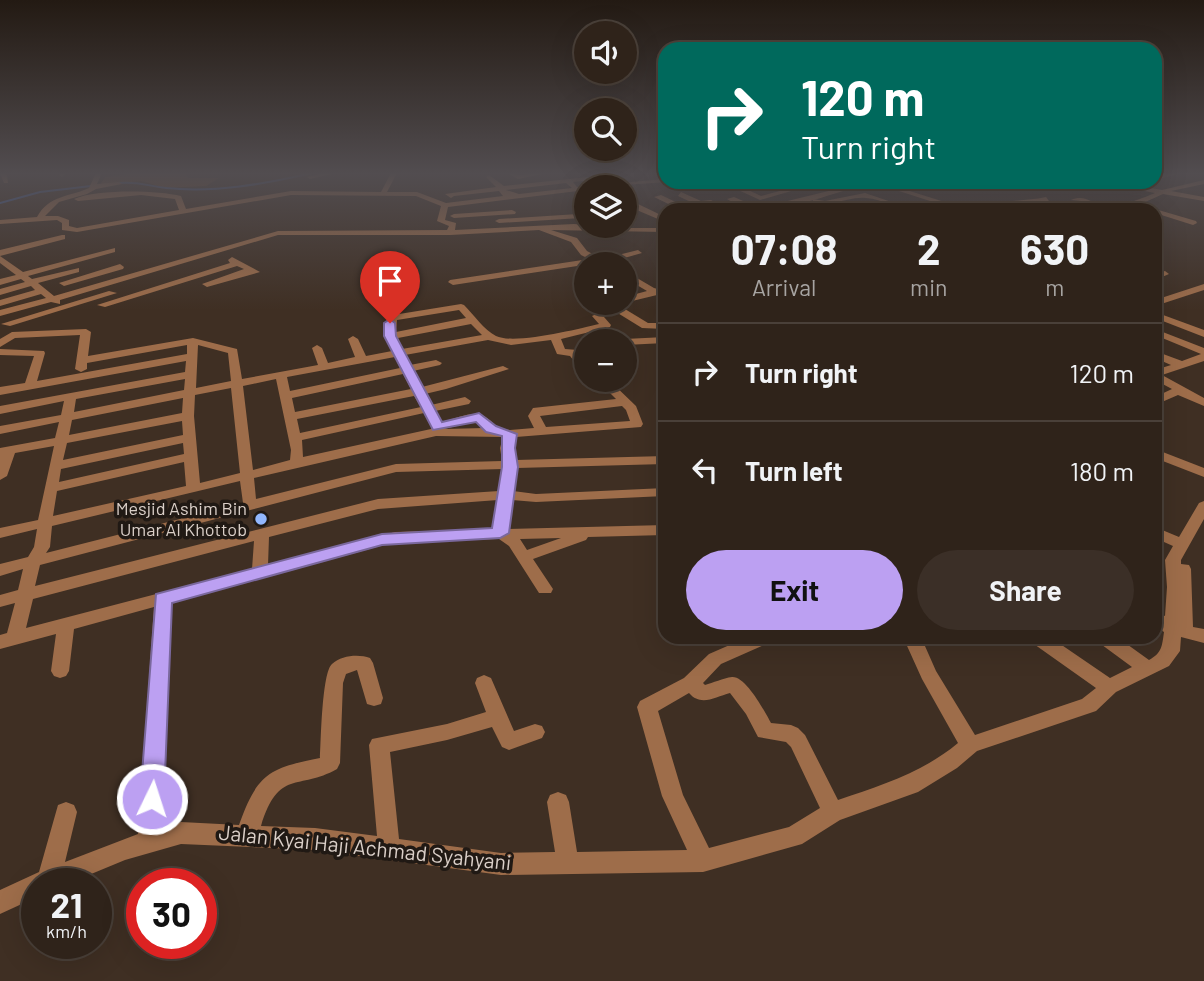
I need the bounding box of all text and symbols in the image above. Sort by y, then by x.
map controls [574,21,637,392]
button: sound [574,21,637,84]
text: 120 m [801,67,924,126]
icon: right [686,70,777,161]
button: search [574,98,637,161]
text: Turn right [801,127,936,165]
button: layers [574,175,637,238]
text: 07:08 [731,223,837,273]
text: 2 [917,223,941,273]
text: 630 [1020,223,1089,273]
pin [360,251,420,323]
button: + [574,252,637,315]
icon: arrive [371,262,409,300]
text: Arrival [752,273,816,301]
text: min [910,273,947,301]
text: m [1045,273,1064,301]
button: − [574,329,637,392]
icon: right [686,353,724,391]
text: Turn right [745,357,858,388]
text: 120 m [1070,357,1134,388]
icon: left [686,451,724,489]
text: Turn left [745,455,843,486]
text: 180 m [1070,455,1134,486]
place label: Mesjid Ashim Bin Umar Al Khottob [116,497,247,540]
marker: Mesjid Ashim Bin Umar Al Khottob [253,511,269,527]
button: Exit [686,550,903,630]
button: Share [917,550,1134,630]
position arrow [115,762,189,836]
street label: Jalan Kyai Haji Achmad Syahyani [218,819,513,874]
speed limit sign: 30 [126,868,217,959]
text: 21 [51,883,82,925]
text: km/h [46,920,87,942]

